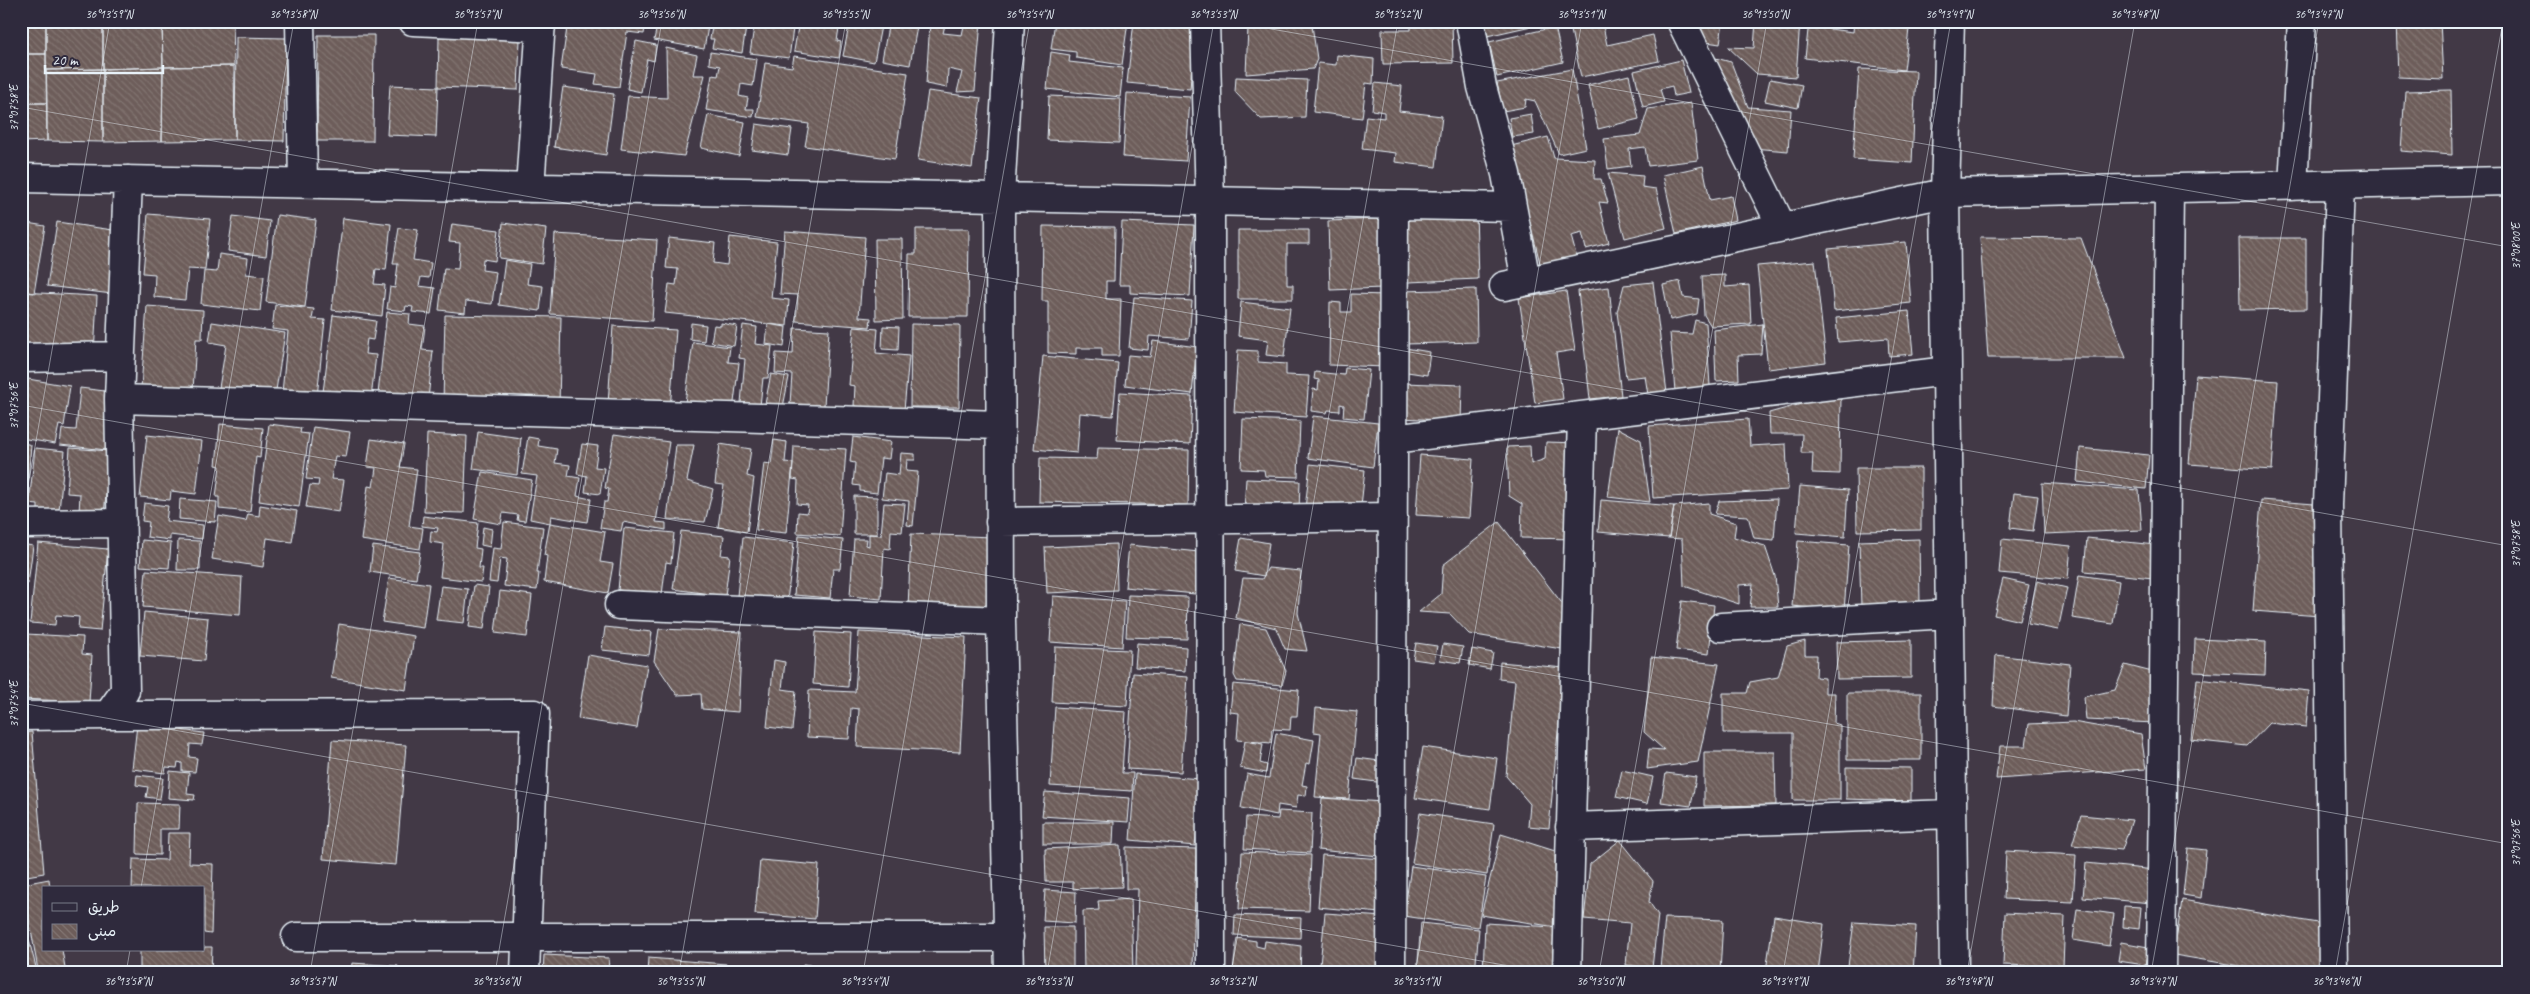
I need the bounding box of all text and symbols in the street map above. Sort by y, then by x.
text: 36°13'59"N [85,6,134,22]
text: 36°13'58"N [269,6,318,22]
text: 36°13'57"N [453,6,502,22]
text: 36°13'56"N [637,6,686,22]
text: 36°13'55"N [821,6,870,22]
text: 36°13'54"N [1005,6,1054,22]
text: 36°13'53"N [1189,6,1238,22]
text: 36°13'52"N [1373,6,1422,22]
text: 36°13'51"N [1557,6,1606,22]
text: 36°13'50"N [1741,6,1790,22]
text: 36°13'49"N [1925,6,1974,22]
text: 36°13'48"N [2110,6,2159,22]
text: 36°13'47"N [2294,6,2343,22]
scale bar [45,42,162,74]
text: 20 m [52,51,79,70]
text: 37°07'58"E [6,83,22,131]
text: 37°08'00"E [2508,221,2524,269]
text: 37°07'56"E [6,381,22,429]
text: 37°07'58"E [2508,519,2524,567]
text: 37°07'54"E [6,679,22,727]
text: 37°07'56"E [2508,818,2524,866]
legend [42,886,205,952]
text: طريق [88,898,120,917]
text: مبنى [88,922,116,941]
text: 36°13'58"N [104,973,153,989]
text: 36°13'57"N [288,973,337,989]
text: 36°13'56"N [472,973,521,989]
text: 36°13'55"N [656,973,705,989]
text: 36°13'54"N [840,973,889,989]
text: 36°13'53"N [1024,973,1073,989]
text: 36°13'52"N [1208,973,1257,989]
text: 36°13'51"N [1392,973,1441,989]
text: 36°13'50"N [1576,973,1625,989]
text: 36°13'49"N [1760,973,1809,989]
text: 36°13'48"N [1944,973,1993,989]
text: 36°13'47"N [2128,973,2177,989]
text: 36°13'46"N [2312,973,2361,989]

